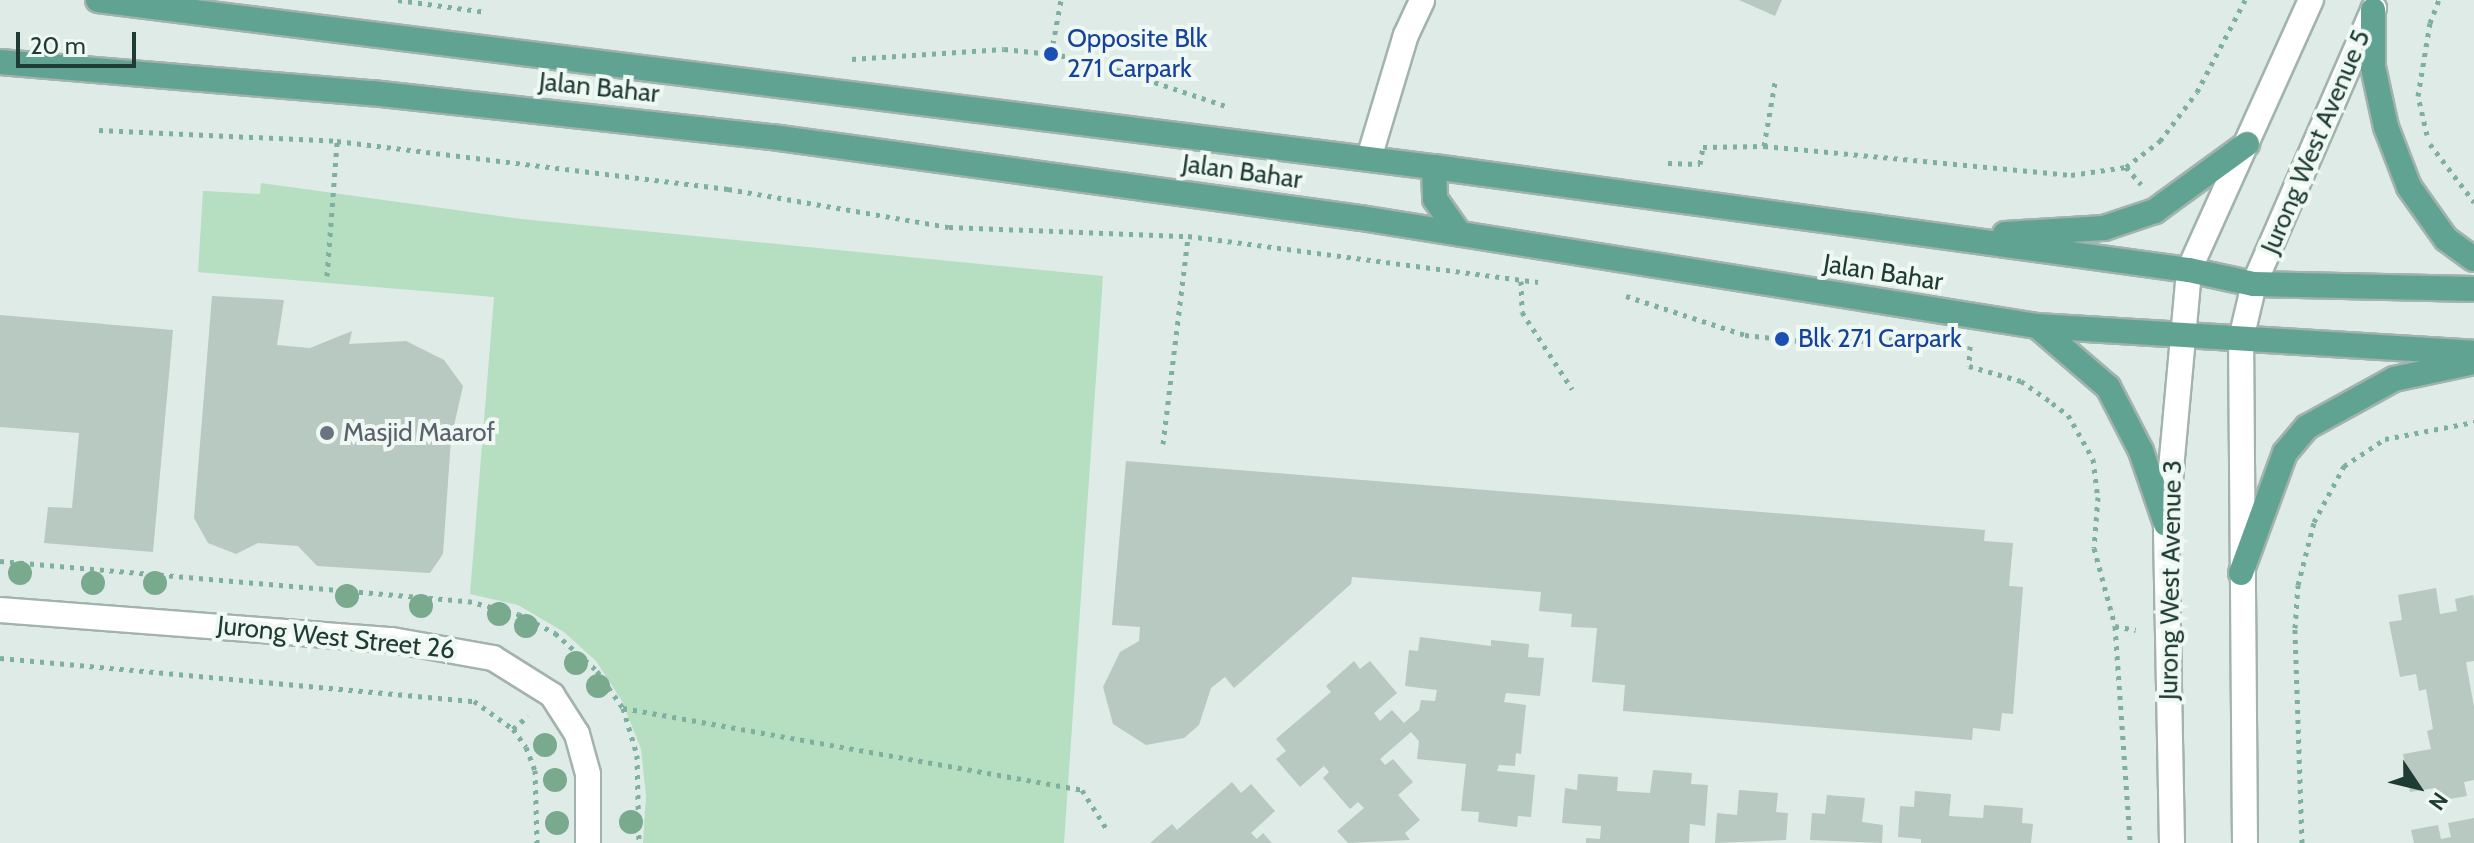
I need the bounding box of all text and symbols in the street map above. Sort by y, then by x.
scale bar [20,16,140,66]
place label: Opposite Blk 271 Carpark [1067,23,1207,84]
street label: Jurong West Avenue 5 [2255,25,2377,259]
text: 20 m [30,31,86,60]
marker: Opposite Blk 271 Carpark [1042,45,1060,63]
street label: Jalan Bahar [537,66,661,110]
street label: Jalan Bahar [1180,148,1304,196]
street label: Jalan Bahar [1821,248,1945,298]
place label: Blk 271 Carpark [1798,323,1962,355]
marker: Blk 271 Carpark [1773,330,1791,348]
place label: Masjid Maarof [343,417,495,449]
marker: Masjid Maarof [318,424,336,442]
street label: Jurong West Avenue 3 [2153,460,2189,700]
street label: Jurong West Street 26 [216,610,456,666]
north arrow [2378,747,2458,827]
text: N [2423,787,2454,815]

